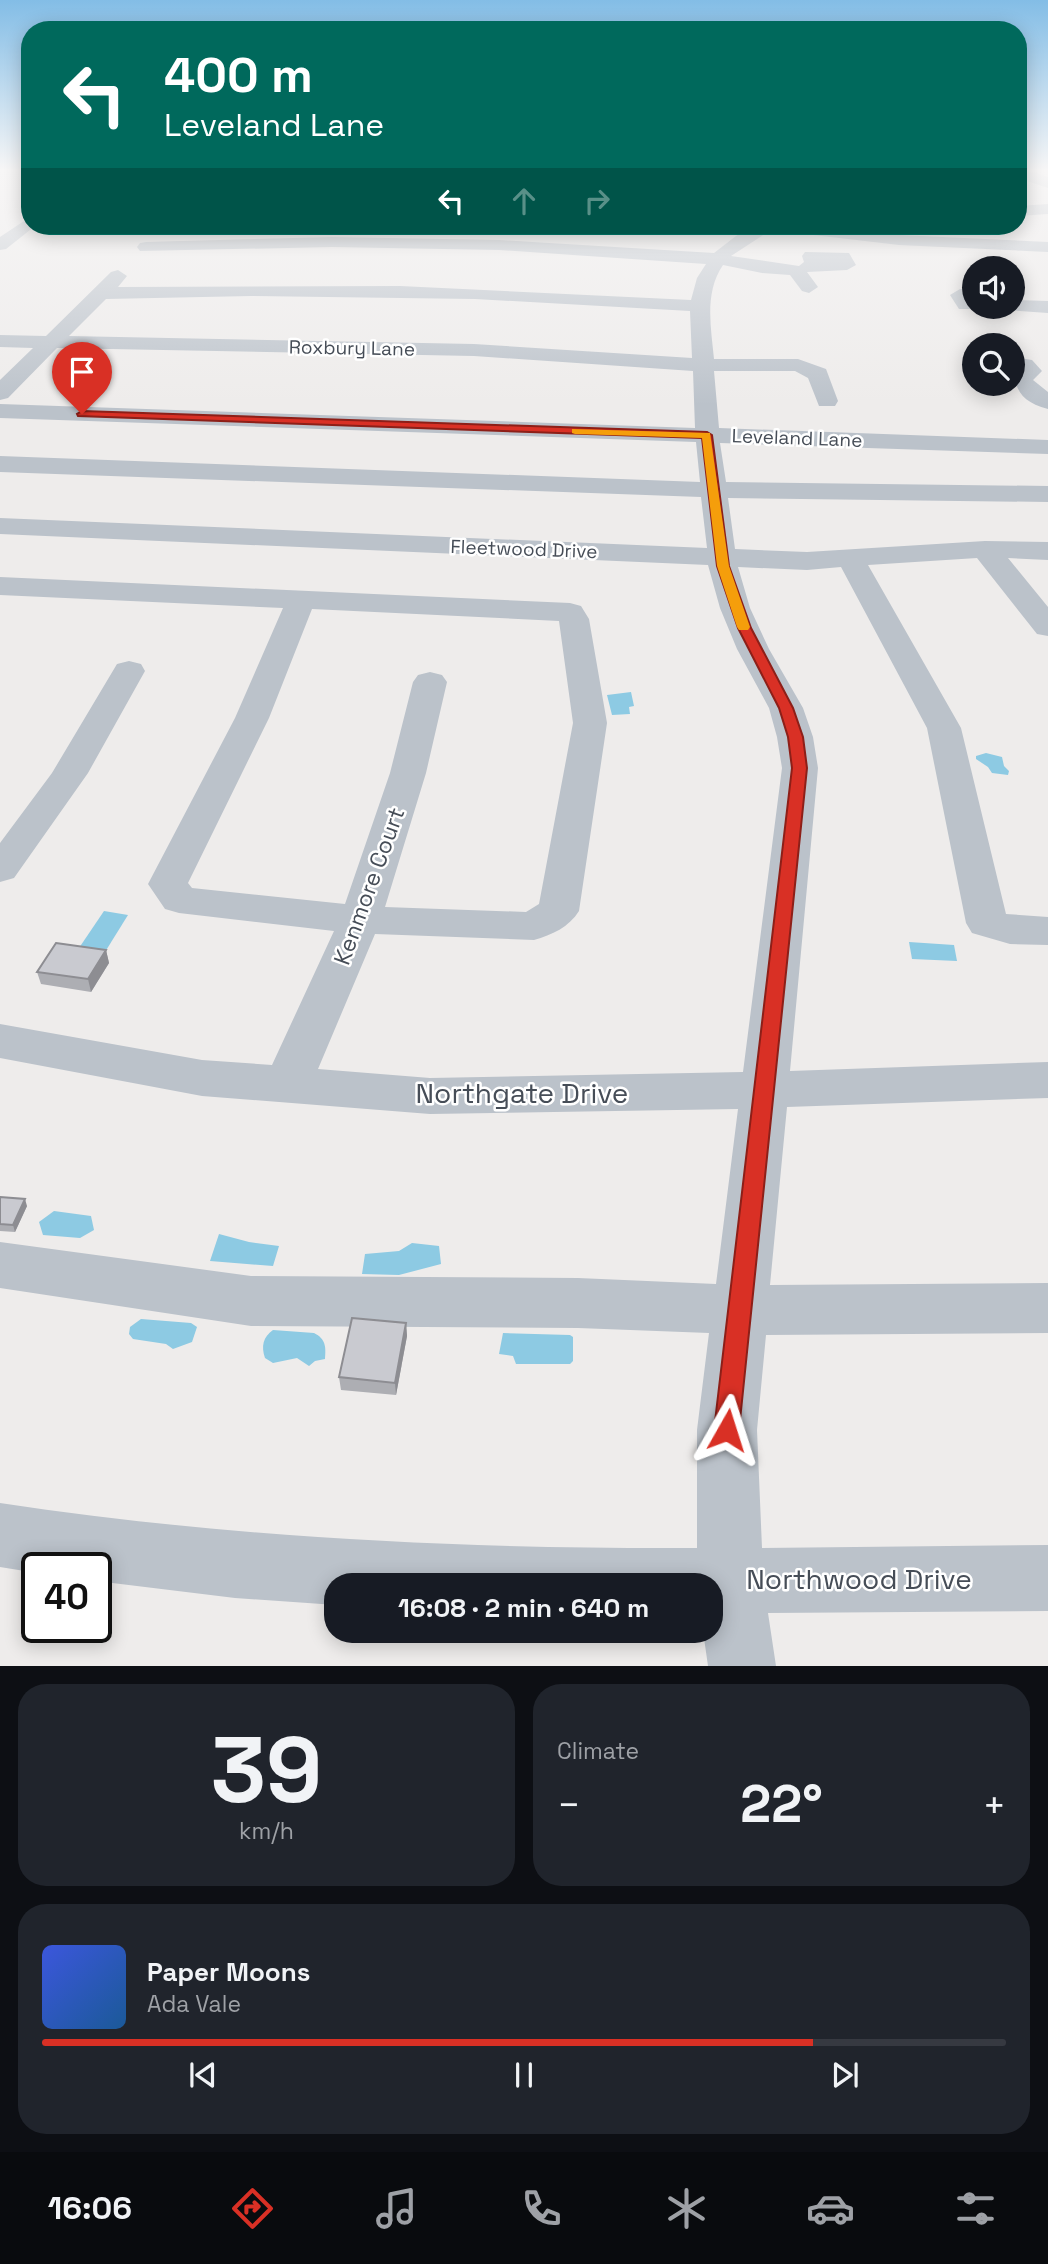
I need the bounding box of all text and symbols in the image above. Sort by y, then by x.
text: 400 m [164,44,313,106]
icon: left [49,49,140,140]
text: Leveland Lane [164,105,384,145]
icon: left [432,182,470,220]
icon: ahead [505,182,543,220]
icon: right [578,182,616,220]
map controls [962,256,1025,396]
button: sound [962,256,1025,319]
button: search [962,333,1025,396]
street label: Roxbury Lane [289,334,415,362]
pin [52,342,112,414]
icon: arrive [63,353,101,391]
street label: Leveland Lane [731,423,863,453]
street label: Fleetwood Drive [450,534,598,564]
street label: Kenmore Court [327,803,411,969]
street label: Northgate Drive [416,1075,628,1111]
position arrow [690,1393,764,1467]
speed limit sign: 40 [21,1552,112,1643]
street label: Northwood Drive [746,1561,972,1597]
text: 16:08 · 2 min · 640 m [398,1591,649,1625]
text: 39 [211,1712,322,1829]
text: Climate [557,1736,639,1766]
text: 22° [740,1771,823,1837]
text: − [557,1781,581,1829]
text: + [982,1781,1006,1829]
text: km/h [239,1816,294,1846]
text: Paper Moons [147,1955,310,1989]
text: Ada Vale [147,1989,241,2019]
icon: previous [184,2056,222,2094]
icon: pause [505,2056,543,2094]
icon: next [826,2056,864,2094]
icon: directions [228,2184,277,2233]
icon: music [372,2184,421,2233]
icon: phone [517,2184,566,2233]
icon: climate [662,2184,711,2233]
icon: car [806,2184,855,2233]
icon: filters [951,2184,1000,2233]
text: 16:06 [48,2188,132,2228]

